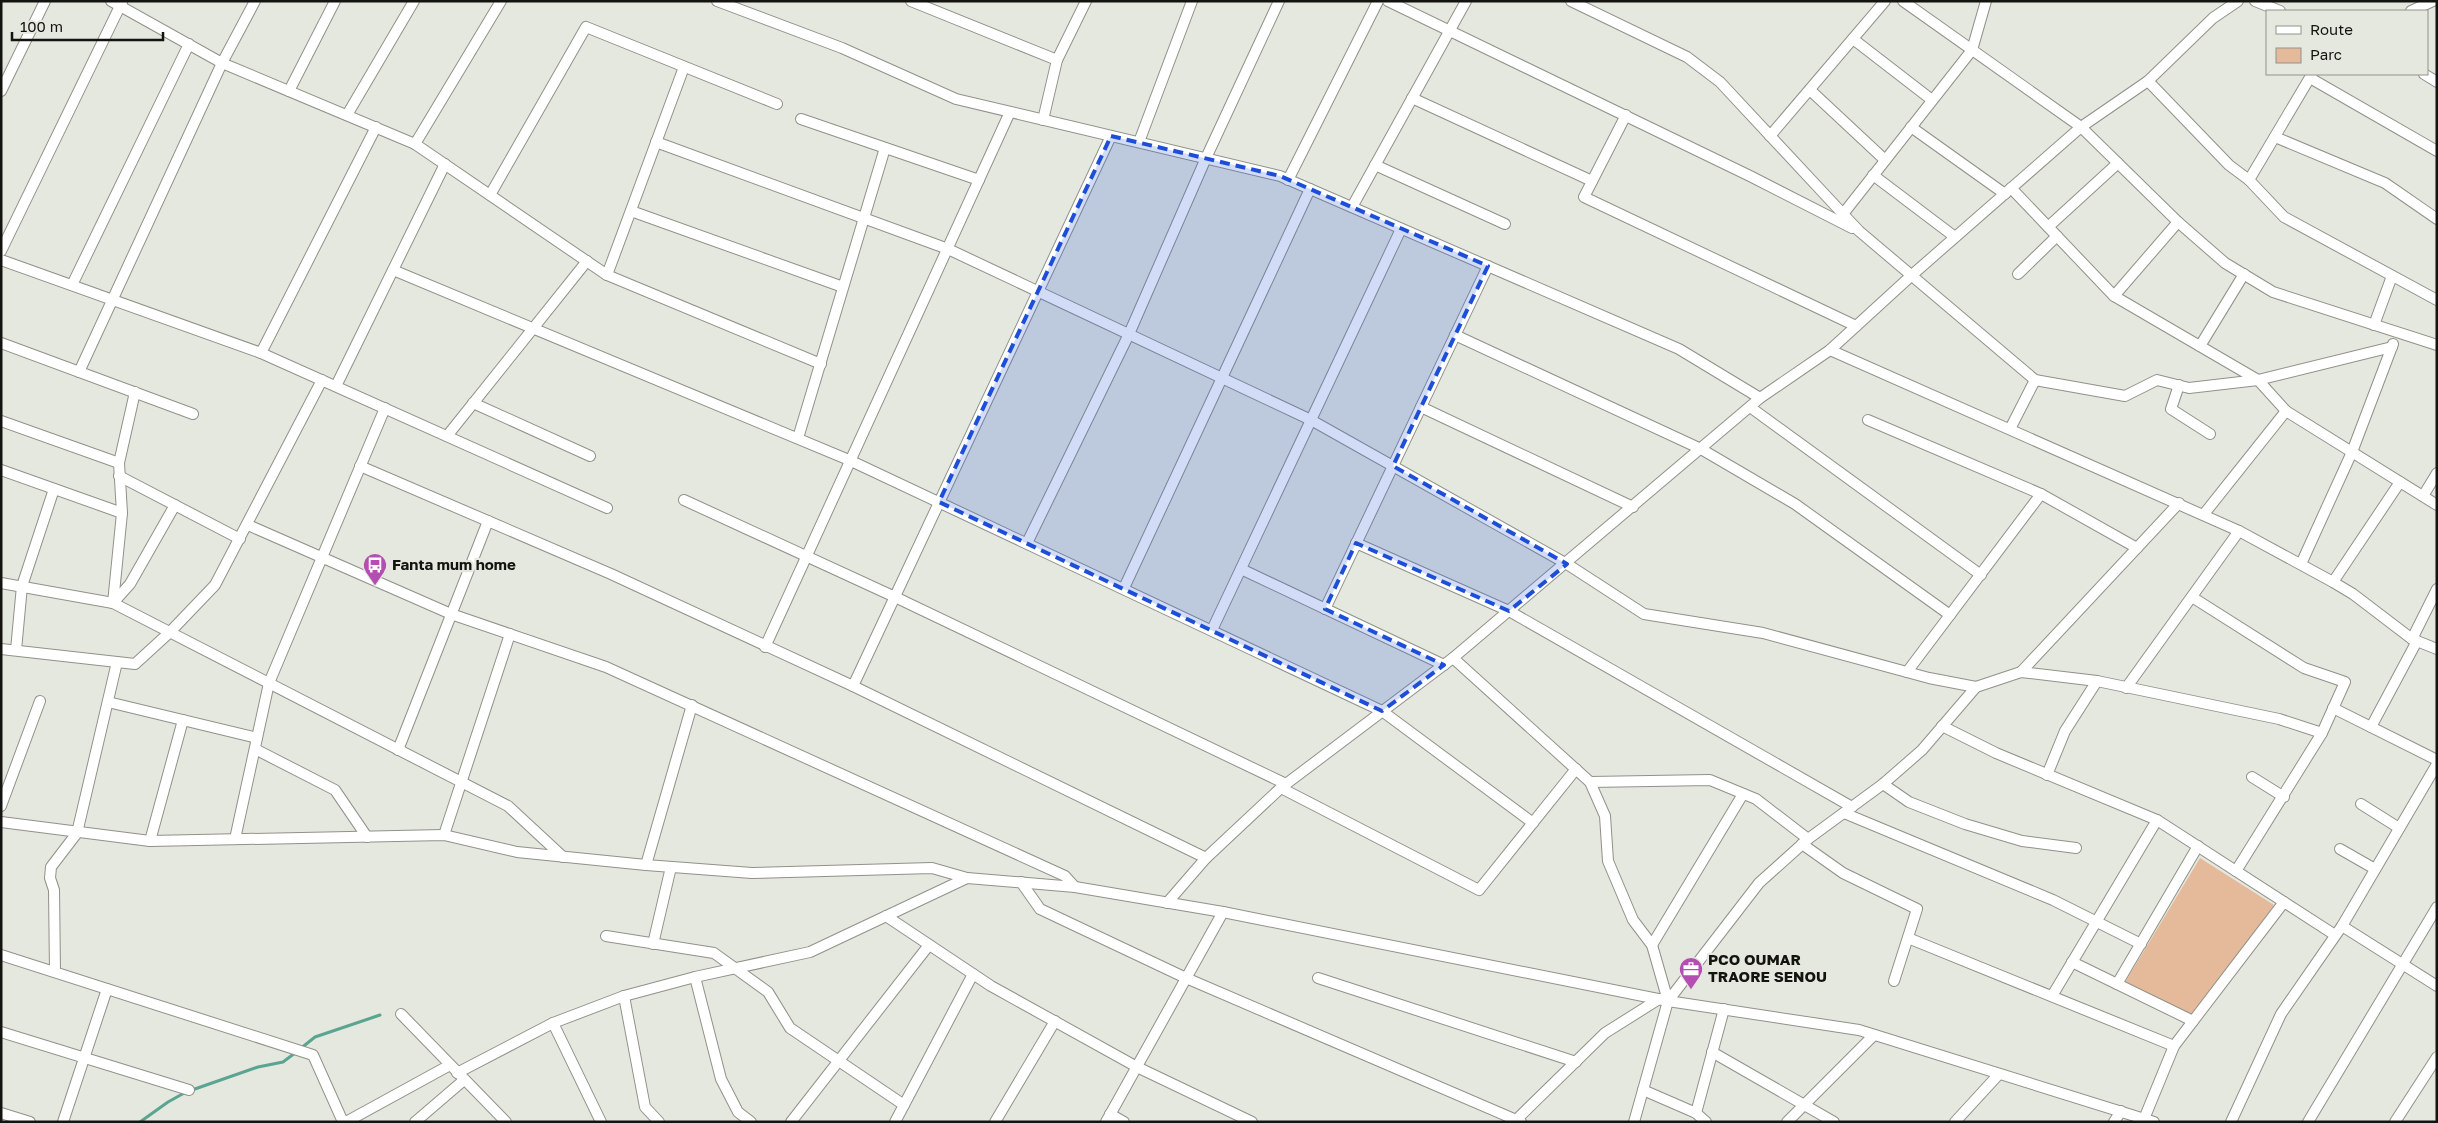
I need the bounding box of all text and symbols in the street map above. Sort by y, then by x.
scale bar [12,10,164,42]
legend [2266,10,2428,75]
text: 100 m [20,17,63,35]
text: Route [2310,20,2353,38]
text: Parc [2310,45,2342,63]
bus stop icon: Fanta mum home [362,552,388,586]
place label: Fanta mum home [392,555,516,573]
place label: PCO OUMAR TRAORE SENOU [1708,950,1827,985]
office icon: PCO OUMAR TRAORE SENOU [1678,956,1704,990]

